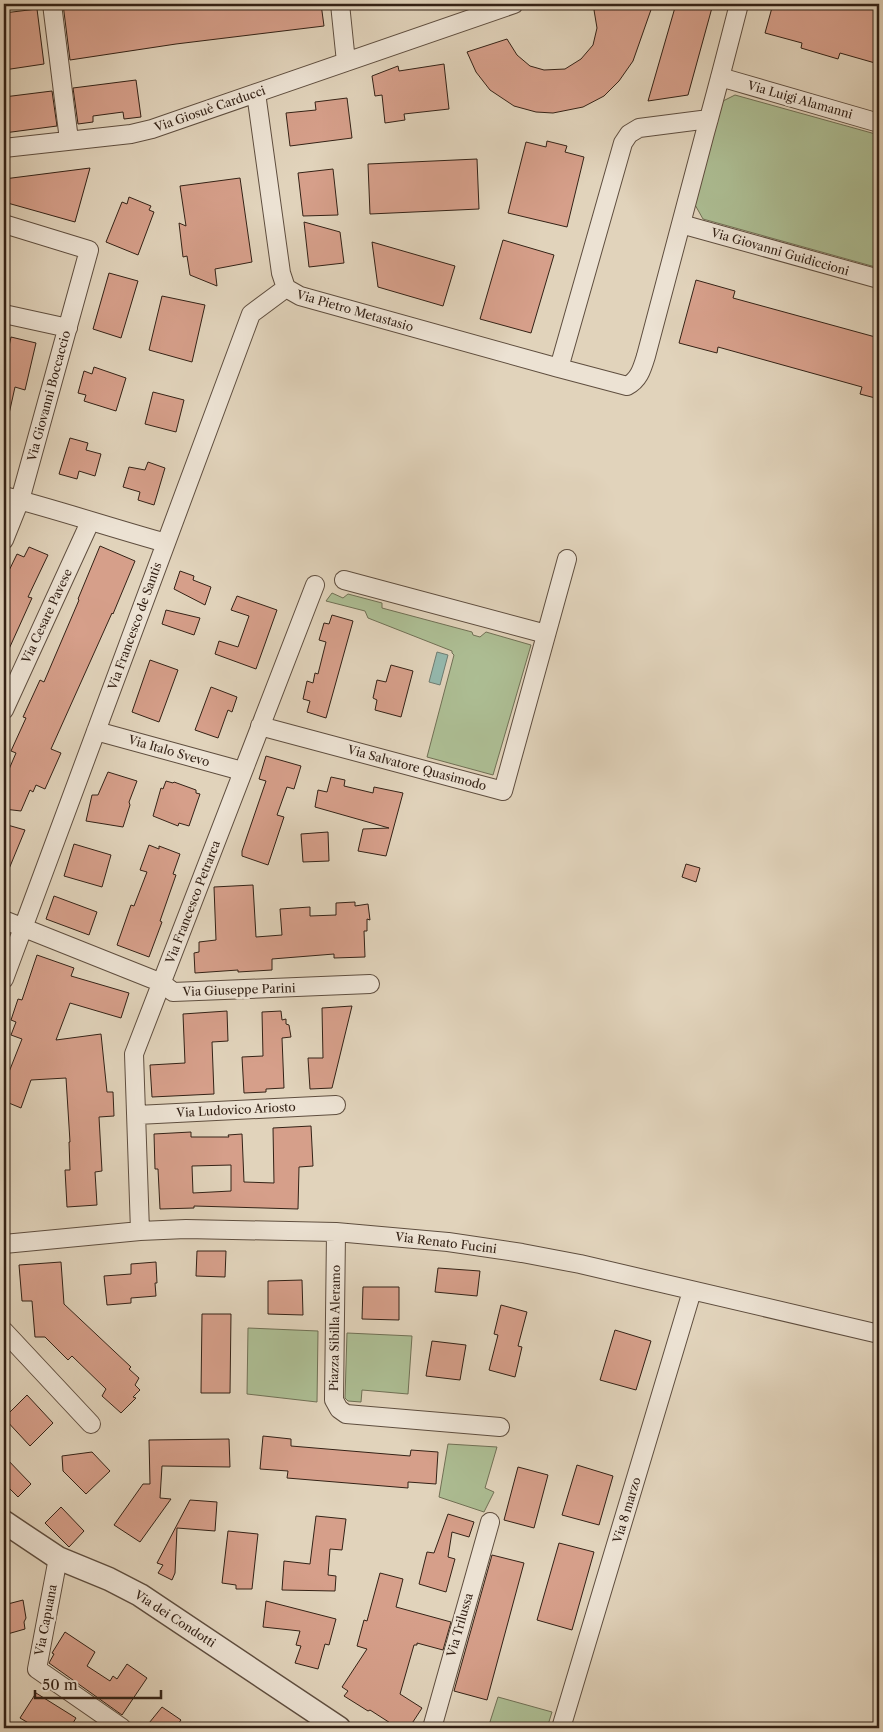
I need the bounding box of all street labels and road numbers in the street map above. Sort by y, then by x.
street label: Via Luigi Alamanni [745,77,855,122]
street label: Via Giosuè Carducci [151,82,268,135]
street label: Via Giovanni Guidiccioni [708,224,851,279]
street label: Via Pietro Metastasio [294,286,415,334]
street label: Via Giovanni Boccaccio [24,329,73,464]
street label: Via Francesco de Santis [104,560,165,693]
street label: Via Cesare Pavese [18,566,75,666]
street label: Via Italo Svevo [126,731,212,769]
street label: Via Salvatore Quasimodo [345,741,488,793]
street label: Via Francesco Petrarca [162,837,223,967]
street label: Via Giuseppe Parini [181,980,296,999]
street label: Via Ludovico Ariosto [175,1099,296,1120]
street label: Via Renato Fucini [394,1229,498,1256]
street label: Piazza Sibilla Aleramo [326,1265,343,1391]
street label: Via 8 marzo [609,1475,644,1546]
street label: Via Capuana [31,1582,60,1658]
street label: Via dei Condotti [131,1586,219,1651]
street label: Via Trilussa [443,1590,476,1660]

